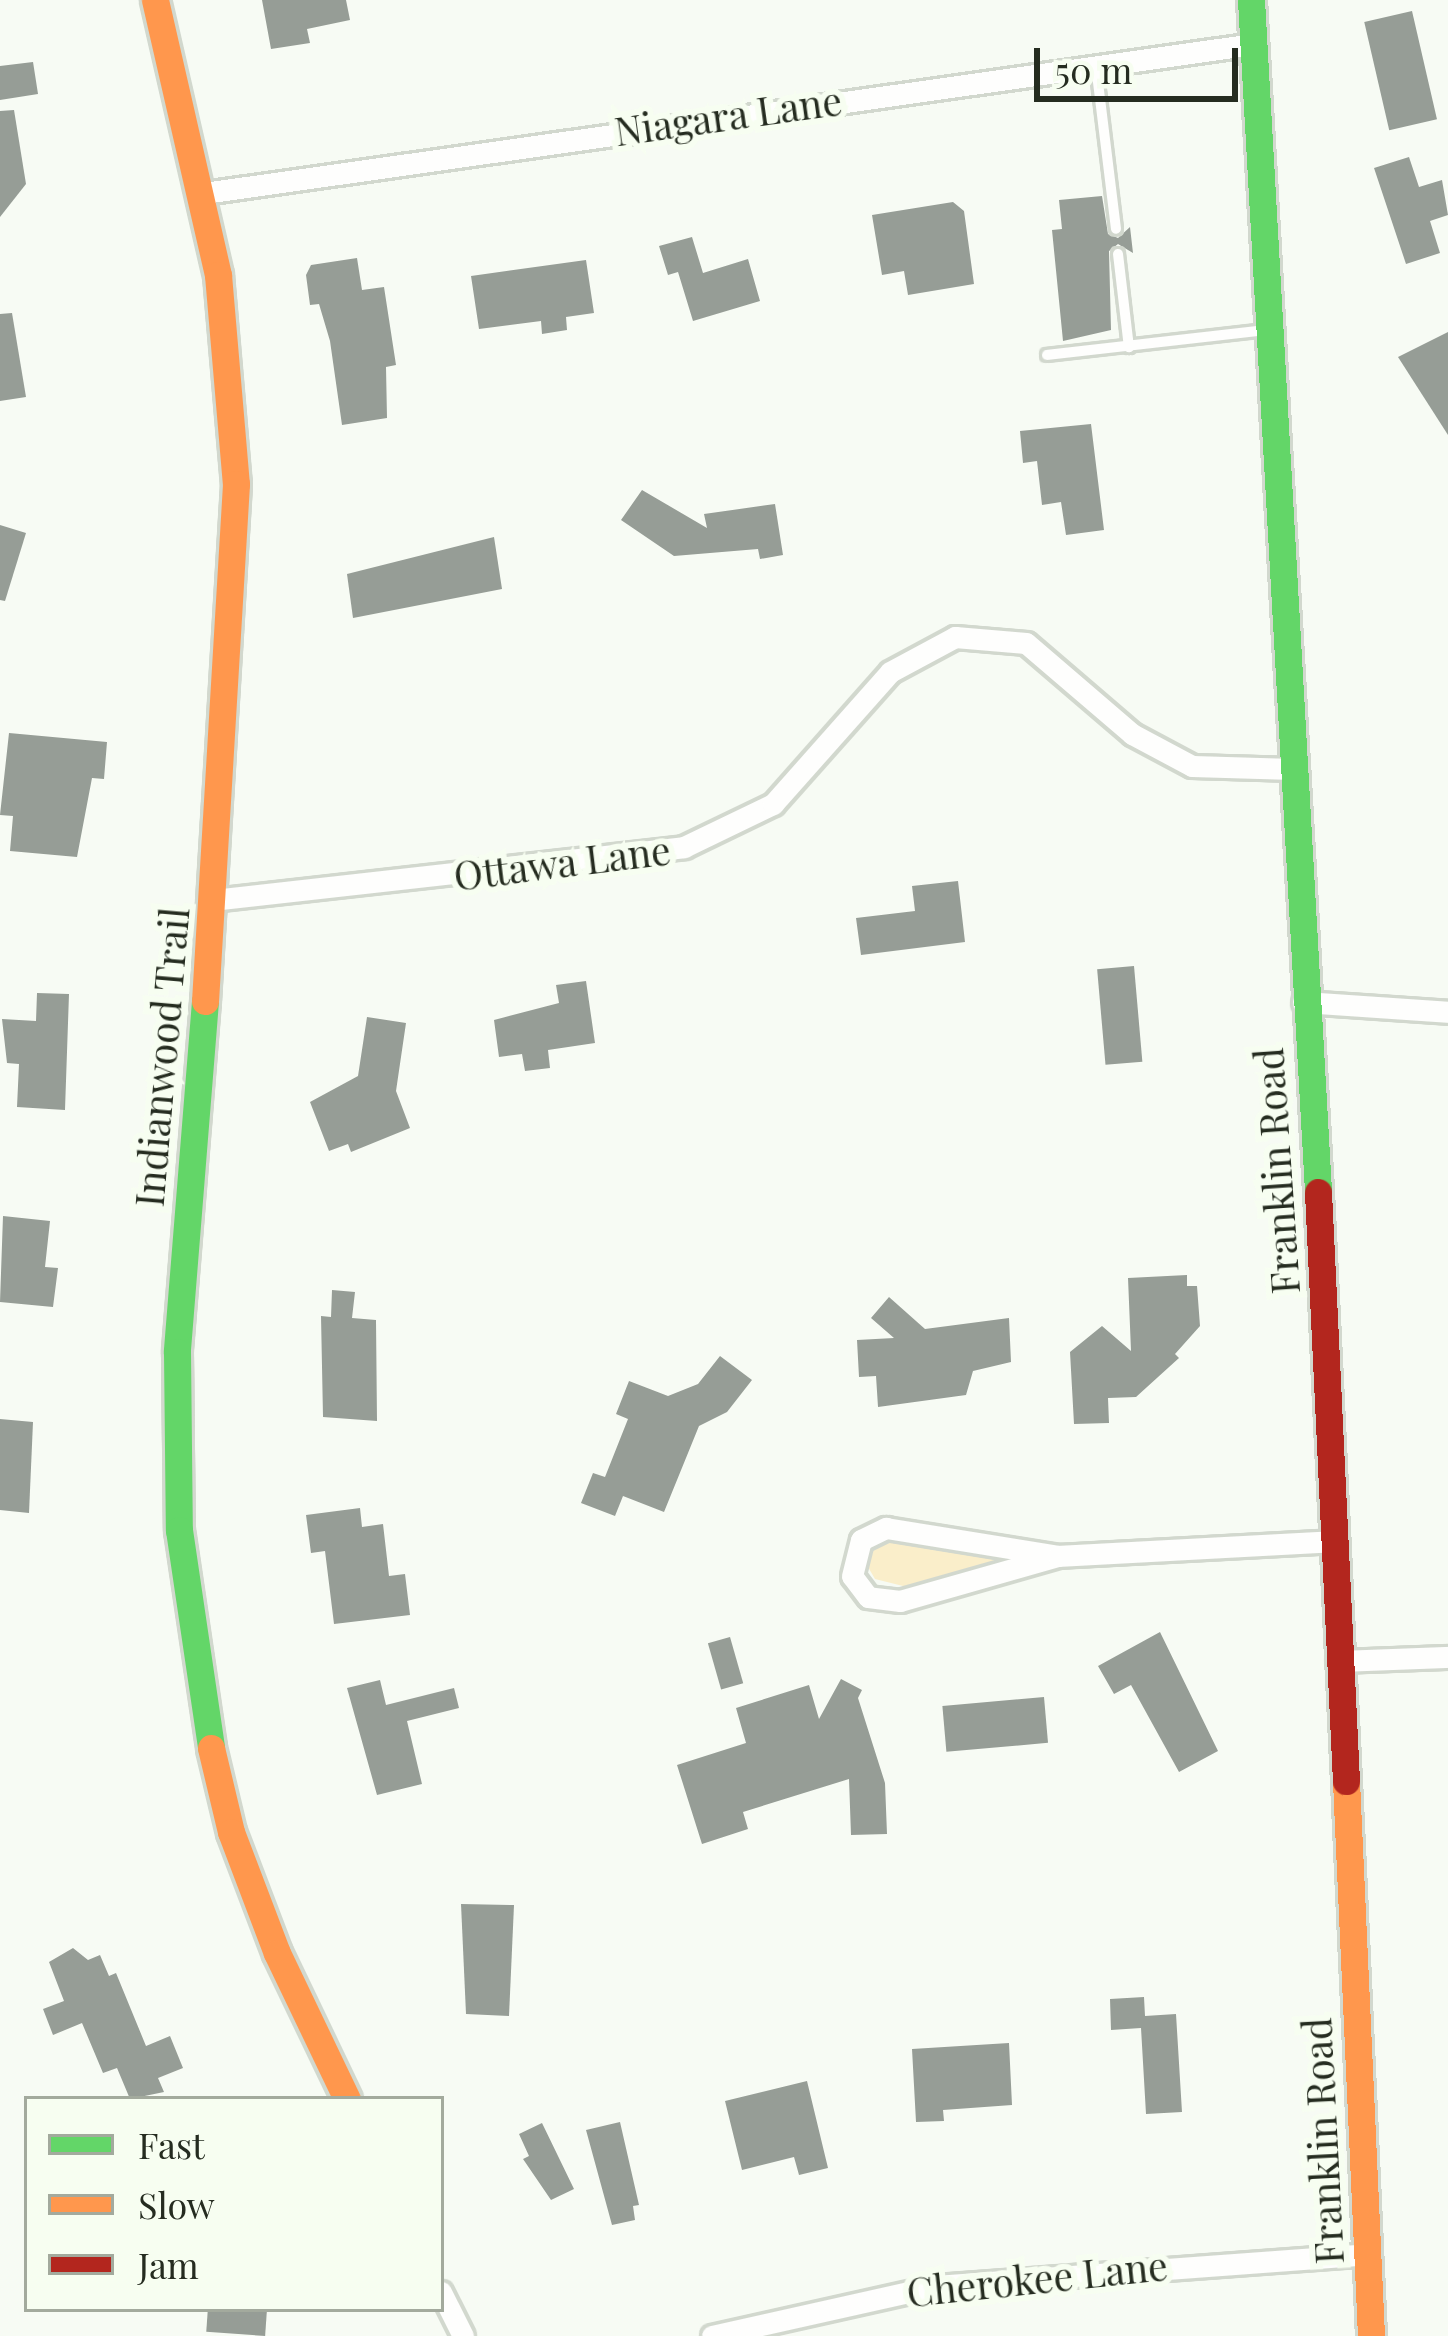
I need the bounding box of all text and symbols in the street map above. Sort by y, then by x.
scale bar [1040,24,1244,98]
text: 50 m [1055,45,1132,93]
street label: Niagara Lane [611,76,845,154]
street label: Ottawa Lane [451,825,673,899]
street label: Indianwood Trail [125,905,197,1209]
street label: Franklin Road [1244,1046,1308,1296]
street label: Franklin Road [1292,2017,1352,2265]
legend [24,2096,444,2312]
text: Fast [138,2120,205,2168]
text: Slow [138,2180,215,2228]
text: Jam [138,2240,199,2288]
street label: Cherokee Lane [904,2241,1170,2315]

